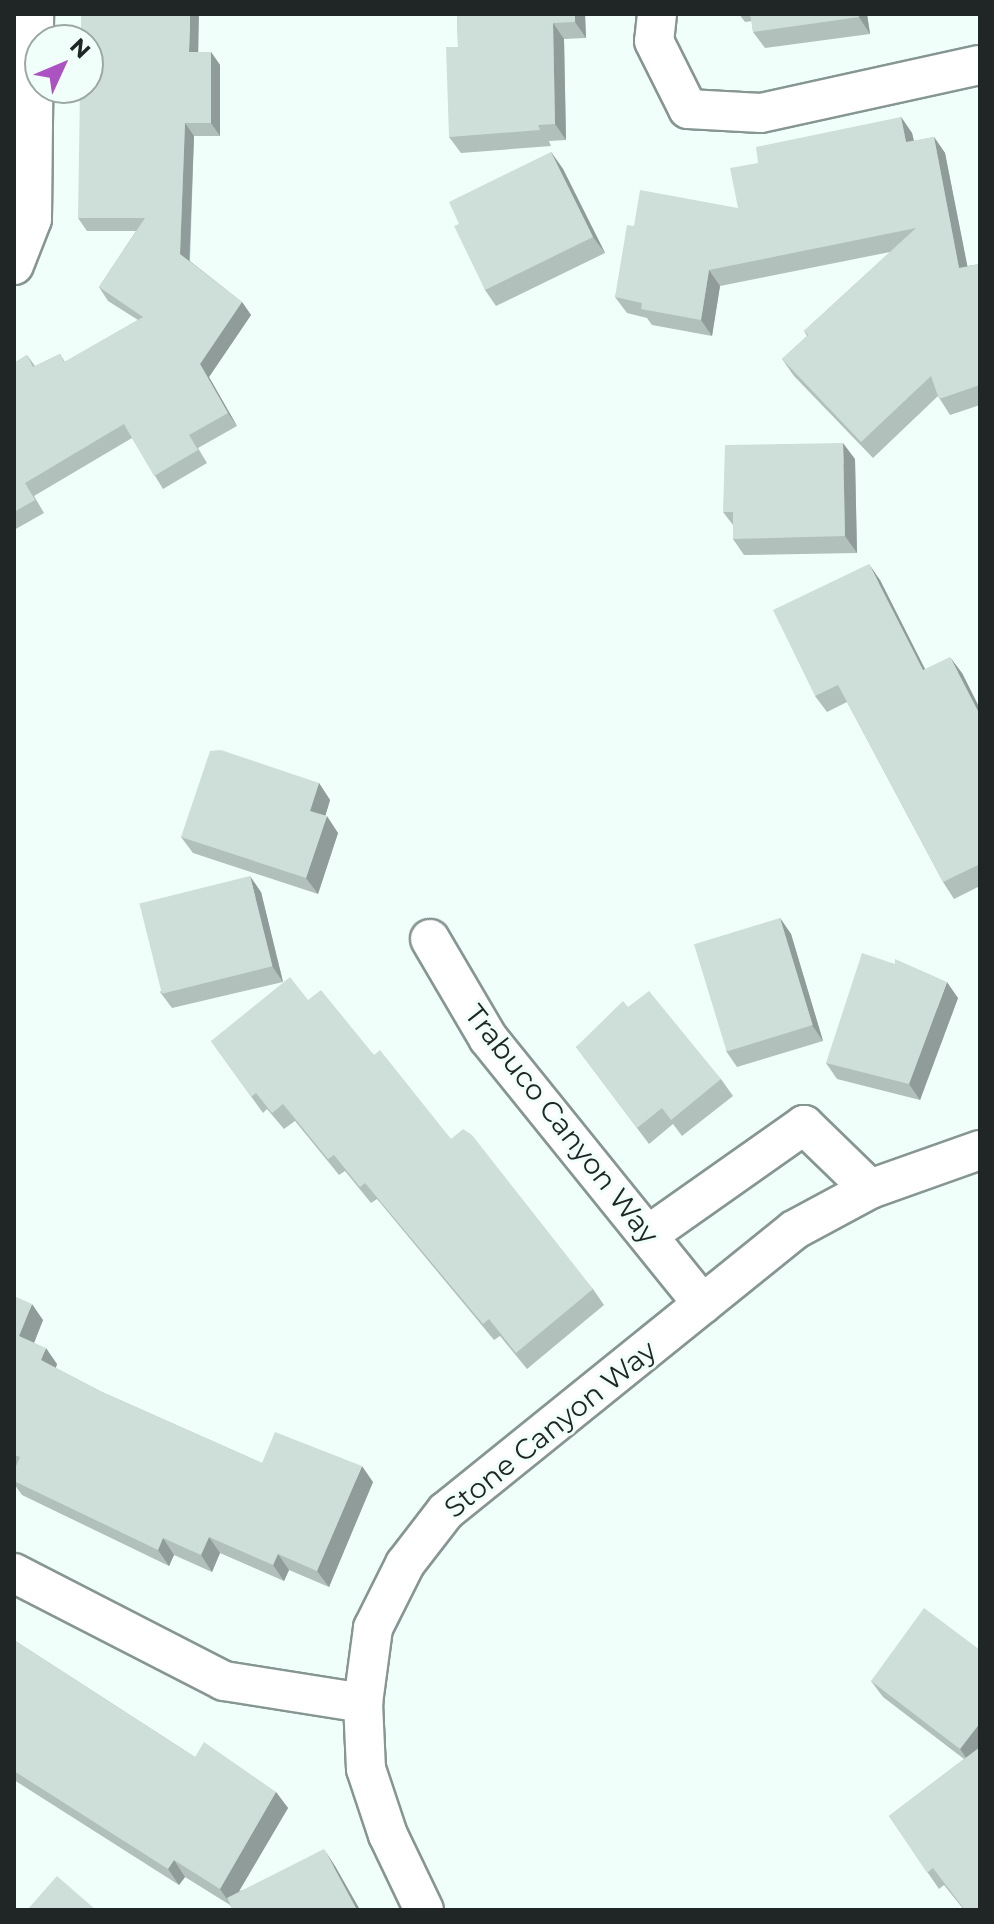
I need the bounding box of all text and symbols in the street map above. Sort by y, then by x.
north arrow [24,24,104,104]
text: N [64,33,96,64]
street label: Trabuco Canyon Way [458,998,666,1250]
street label: Stone Canyon Way [437,1333,663,1525]

